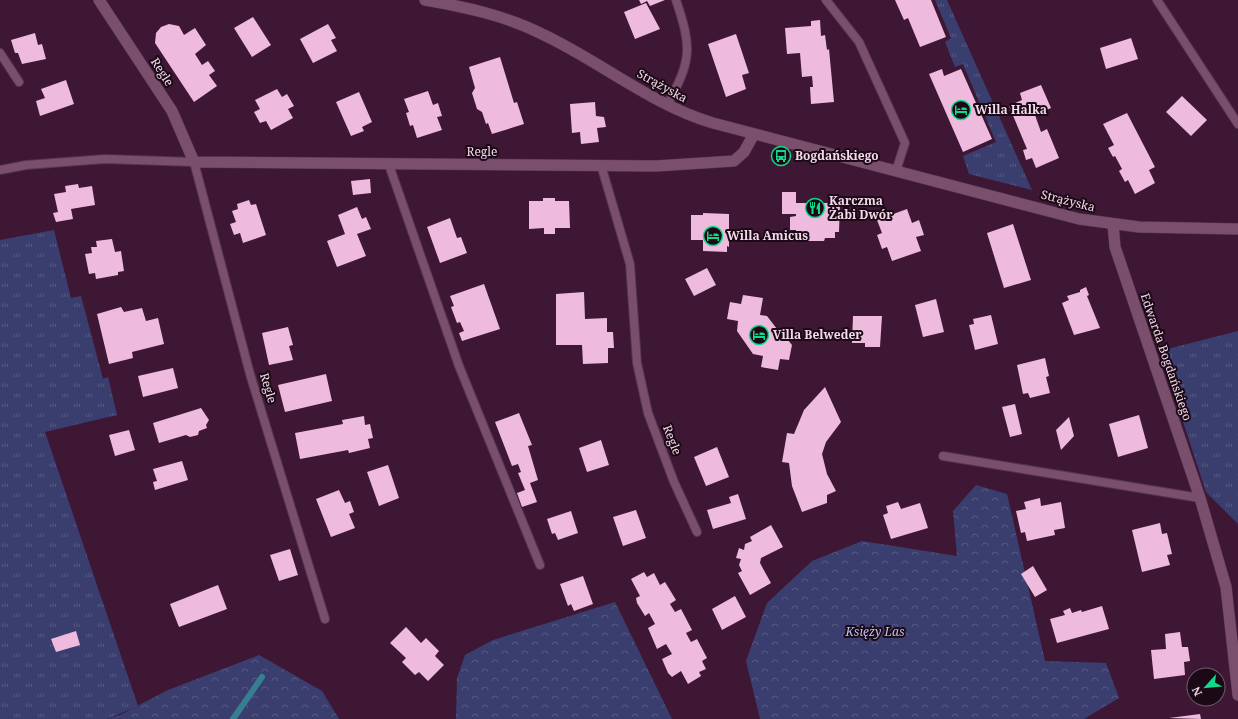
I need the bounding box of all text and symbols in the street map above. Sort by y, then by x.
street label: Regle [147,54,178,89]
street label: Strążyska [634,65,691,106]
hotel icon: Willa Halka [950,99,972,121]
place label: Willa Halka [975,101,1047,118]
street label: Regle [467,143,497,160]
bus stop icon: Bogdańskiego [770,145,792,167]
place label: Bogdańskiego [795,147,879,164]
street label: Strążyska [1039,186,1097,215]
place label: Karczma Żabi Dwór [829,192,893,223]
restaurant icon: Karczma Żabi Dwór [804,197,826,219]
hotel icon: Willa Amicus [702,225,724,247]
place label: Willa Amicus [727,227,808,244]
street label: Edwarda Bogdańskiego [1137,291,1196,423]
hotel icon: Villa Belweder [748,324,770,346]
place label: Villa Belweder [773,326,862,343]
street label: Regle [256,371,281,405]
street label: Regle [659,422,686,457]
park label: Księży Las [844,623,905,640]
north arrow [1186,667,1226,707]
text: N [1188,684,1205,699]

